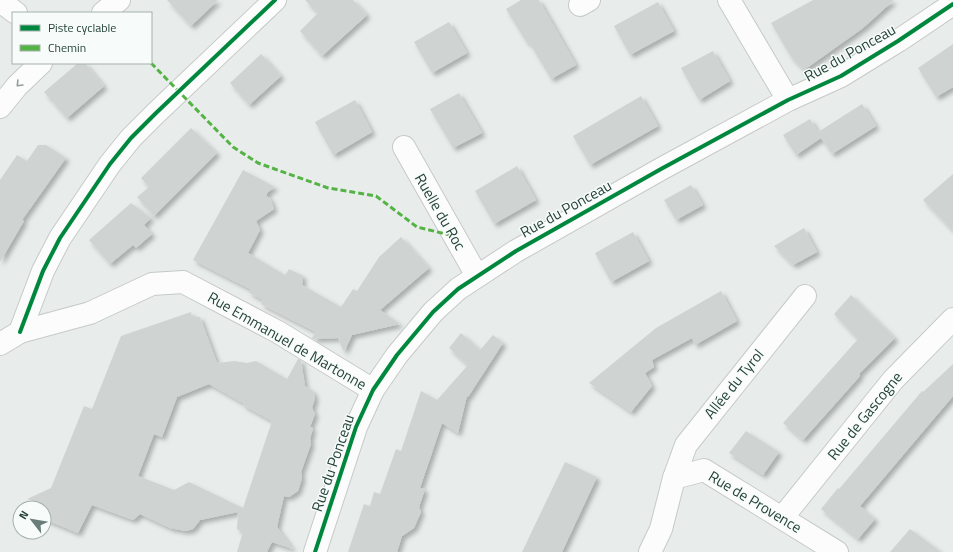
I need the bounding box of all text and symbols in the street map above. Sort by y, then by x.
legend [12,12,152,64]
text: Piste cyclable [48,18,116,37]
street label: Rue du Ponceau [800,18,900,87]
text: Chemin [48,38,86,57]
one-way arrow [17,79,24,87]
street label: Ruelle du Roc [409,169,472,254]
street label: Rue du Ponceau [516,174,616,243]
street label: Rue Emmanuel de Martonne [203,286,371,396]
street label: Allée du Tyrol [698,344,769,424]
street label: Rue de Gascogne [822,366,908,465]
street label: Rue du Ponceau [305,411,360,515]
street label: Rue de Provence [704,465,806,539]
north arrow [12,500,52,540]
text: N [15,507,32,522]

